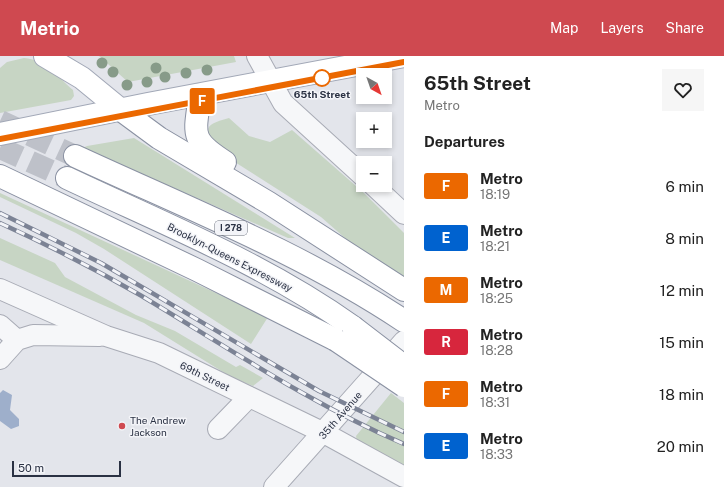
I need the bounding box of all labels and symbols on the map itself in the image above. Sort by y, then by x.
north arrow [356,68,392,104]
marker: 65th Street [313,69,331,87]
line badge: F [189,88,215,114]
place label: 65th Street [294,88,350,100]
street label: Brooklyn-Queens Expressway [166,220,295,294]
road number: I 278 [215,221,247,235]
street label: 69th Street [178,359,232,393]
street label: 35th Avenue [316,388,364,441]
place label: The Andrew Jackson [130,414,186,438]
marker: The Andrew Jackson [117,421,127,431]
scale bar [12,459,121,478]

